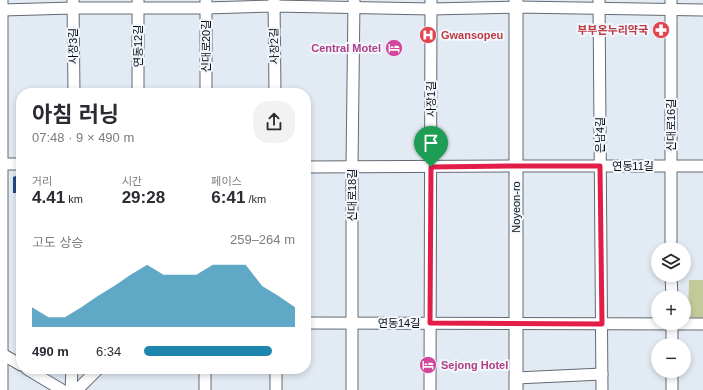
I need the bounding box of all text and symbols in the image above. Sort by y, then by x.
street label: 신대로20길 [200,20,212,72]
pharmacy icon: 부부온누리약국 [651,20,671,40]
place label: 부부온누리약국 [577,24,648,36]
street label: 연동12길 [132,25,144,67]
hospital icon: Gwansopeu [418,25,438,45]
street label: 사장3길 [67,28,79,64]
street label: 사장2길 [268,28,280,64]
place label: Gwansopeu [441,29,503,41]
hotel icon: Central Motel [384,38,404,58]
place label: Central Motel [311,42,381,54]
street label: 사장1길 [425,81,437,117]
street label: 신대로16길 [665,99,677,151]
button: share [253,101,295,143]
text: 아침 러닝 [32,102,119,127]
street label: 은남4길 [594,117,606,153]
pin [414,126,448,167]
text: 07:48 · 9 × 490 m [32,130,134,145]
icon: arrive [420,132,442,154]
street label: 연동11길 [612,160,654,172]
street label: 신대로18길 [346,169,358,221]
text: 거리 [32,175,52,187]
text: 시간 [122,175,142,187]
text: 페이스 [211,175,242,187]
street label: Noyeon-ro [510,181,522,233]
text: 4.41 [32,188,65,207]
text: 29:28 [122,188,165,207]
text: 6:41 [211,188,245,207]
text: km [65,193,83,205]
text: /km [245,193,266,205]
text: 259–264 m [230,232,295,247]
text: 고도 상승 [32,235,83,250]
map controls [651,242,691,378]
button: layers [651,242,691,282]
button: + [651,290,691,330]
street label: 연동14길 [378,317,420,329]
button: − [651,338,691,378]
text: 490 m [32,344,69,359]
text: 6:34 [96,344,121,359]
hotel icon: Sejong Hotel [418,355,438,375]
place label: Sejong Hotel [441,359,508,371]

